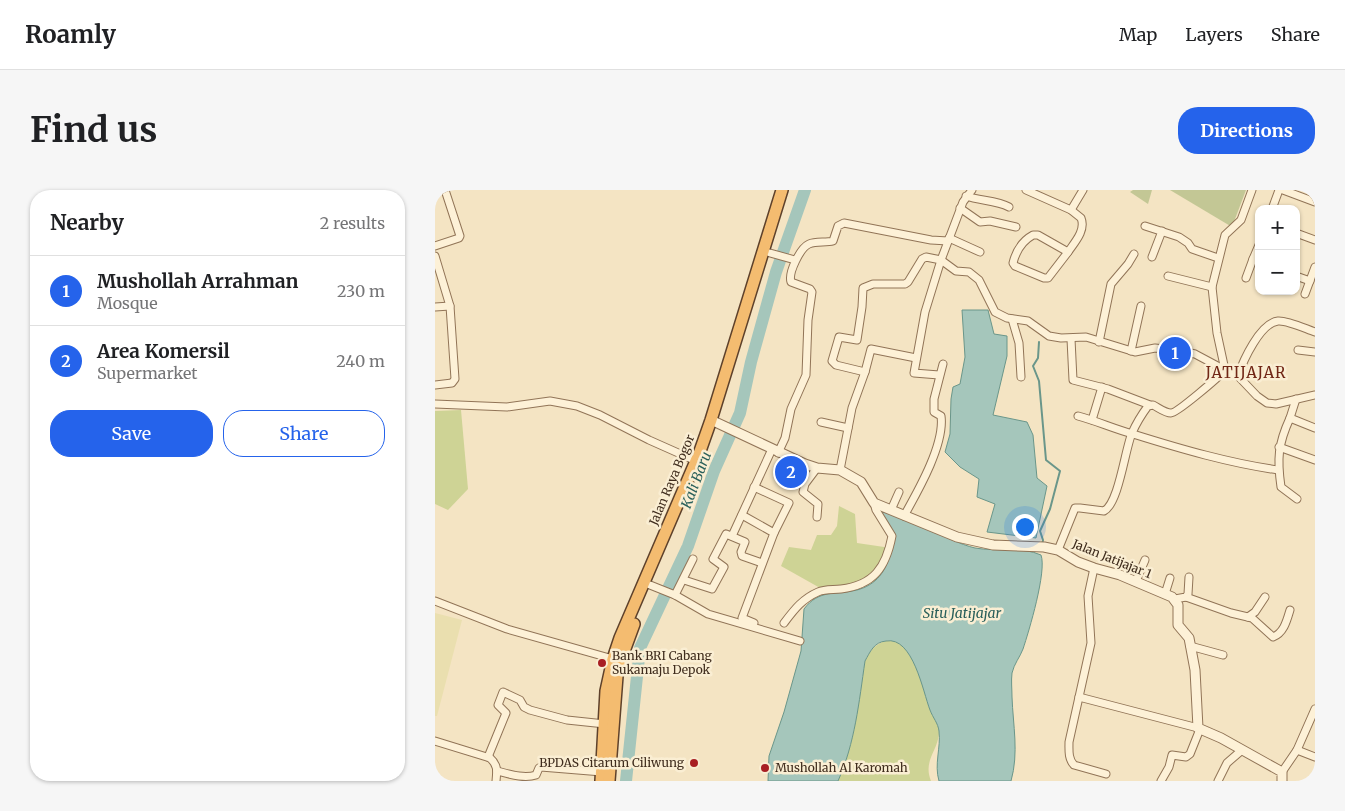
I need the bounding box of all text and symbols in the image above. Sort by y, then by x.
text: Roamly [25,19,116,50]
text: Map [1119,23,1157,46]
text: Layers [1185,23,1243,46]
text: Share [1271,23,1320,46]
button: Directions [1178,107,1315,154]
text: Find us [30,108,157,152]
map controls [1255,205,1300,295]
button: + [1255,205,1300,250]
text: Nearby [50,209,124,236]
text: 2 results [320,213,385,233]
button: − [1255,250,1300,295]
text: Mushollah Arrahman [97,269,298,293]
text: 1 [62,281,70,301]
text: 230 m [337,281,385,301]
text: Mosque [97,293,158,313]
pin: 1 [1159,334,1191,372]
text: Area Komersil [97,339,230,363]
text: 2 [61,351,71,371]
text: 240 m [336,351,385,371]
text: Supermarket [97,363,198,383]
district label: JATIJAJAR [1204,363,1287,382]
button: Save [50,410,213,457]
button: Share [223,410,385,457]
street label: Jalan Raya Bogor [645,432,698,528]
water label: Kali Baru [677,449,715,512]
pin: 2 [775,453,807,491]
your location [1012,514,1038,540]
street label: Jalan Jatijajar 1 [1069,535,1154,581]
water label: Situ Jatijajar [923,604,1002,622]
place label: Bank BRI Cabang Sukamaju Depok [612,648,713,677]
marker: Bank BRI Cabang Sukamaju Depok [596,657,608,669]
place label: BPDAS Citarum Ciliwung [539,755,685,770]
marker: BPDAS Citarum Ciliwung [688,757,700,769]
place label: Mushollah Al Karomah [775,760,908,775]
marker: Mushollah Al Karomah [759,762,771,774]

